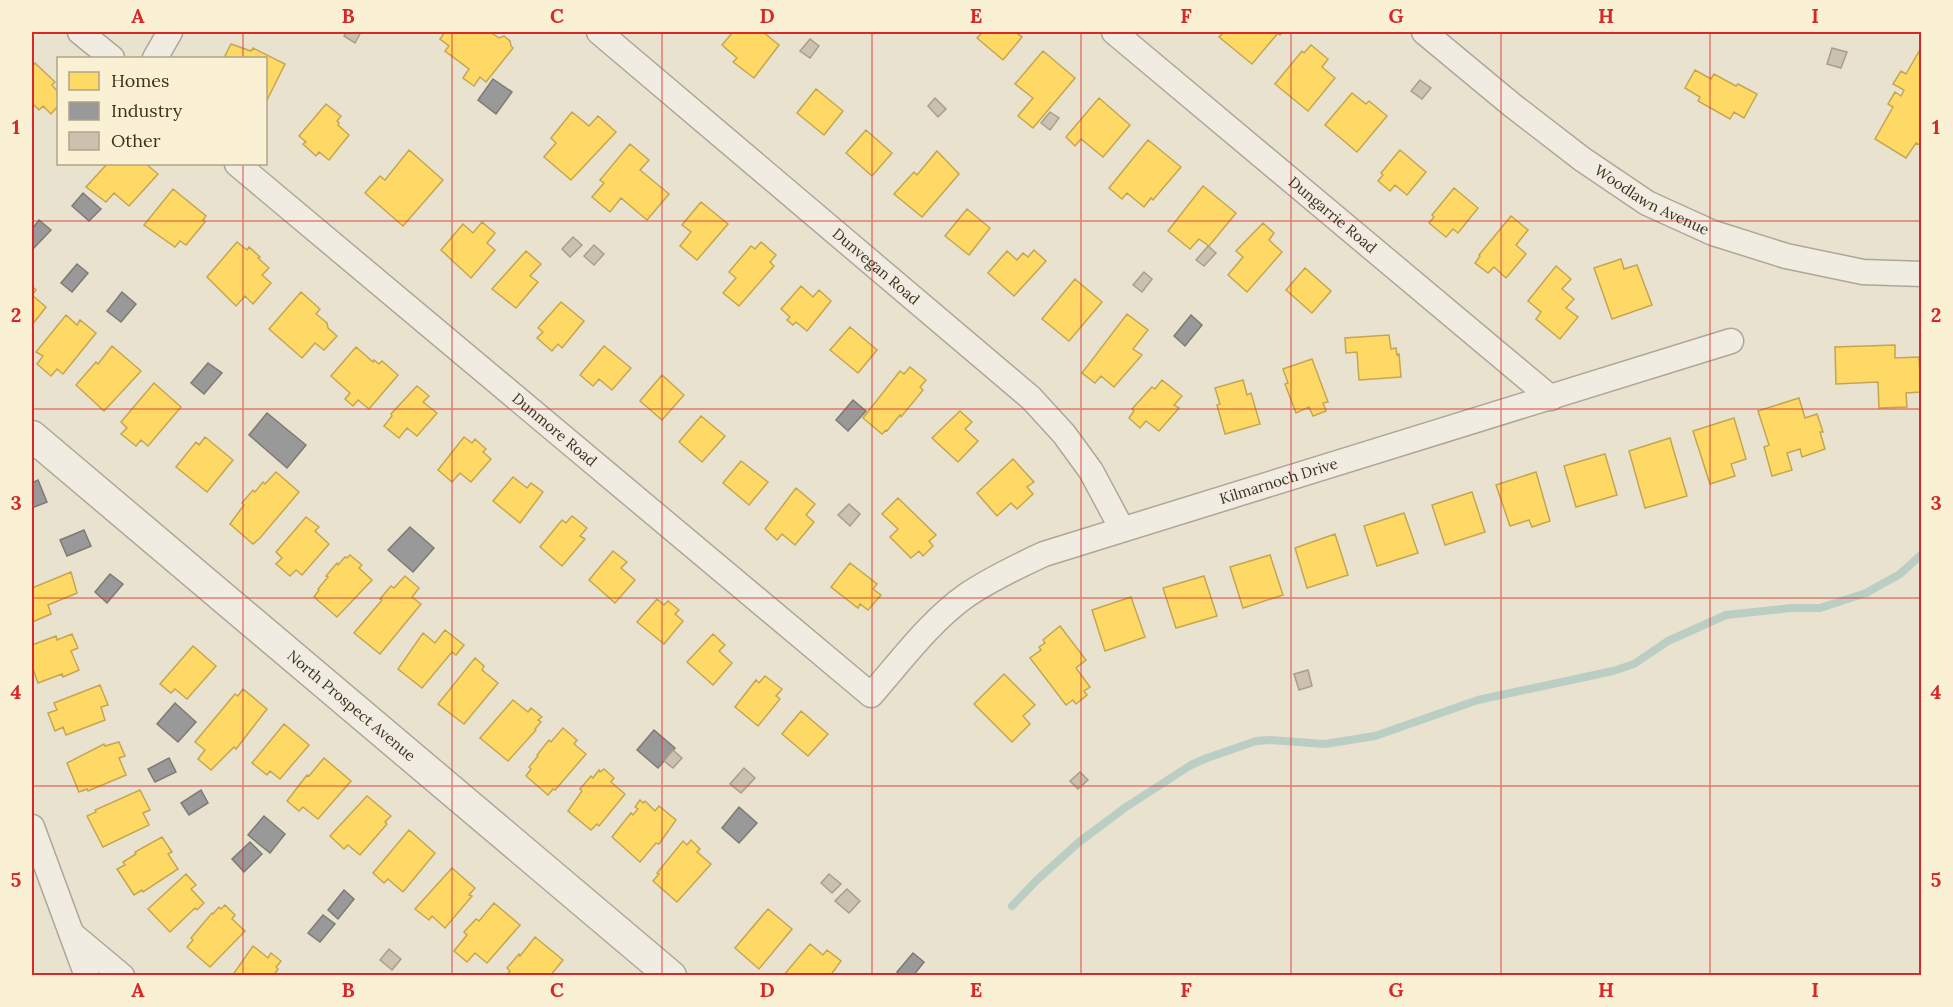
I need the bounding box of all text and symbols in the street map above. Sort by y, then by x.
text: A [131,3,145,28]
text: B [341,3,355,28]
text: C [550,3,564,28]
text: D [759,3,775,28]
text: E [970,3,982,28]
text: F [1180,3,1192,28]
text: G [1388,3,1404,28]
text: H [1598,3,1614,28]
text: I [1811,3,1819,28]
legend [57,57,267,165]
text: Homes [111,69,169,92]
text: Industry [111,99,183,122]
text: 1 [12,114,20,139]
text: 1 [1932,114,1940,139]
text: Other [111,129,161,152]
street label: Woodlawn Avenue [1591,160,1712,239]
street label: Dungarrie Road [1285,172,1381,257]
street label: Dunvegan Road [829,224,924,309]
text: 2 [11,302,21,327]
text: 2 [1931,302,1941,327]
street label: Dunmore Road [508,389,601,470]
street label: Kilmarnoch Drive [1217,454,1340,508]
text: 3 [10,490,22,515]
text: 3 [1930,490,1942,515]
street label: North Prospect Avenue [283,646,420,765]
text: 4 [11,679,22,704]
text: 4 [1931,679,1942,704]
text: 5 [11,867,22,892]
text: 5 [1931,867,1942,892]
text: A [131,977,145,1002]
text: B [341,977,355,1002]
text: C [550,977,564,1002]
text: D [759,977,775,1002]
text: E [970,977,982,1002]
text: F [1180,977,1192,1002]
text: G [1388,977,1404,1002]
text: H [1598,977,1614,1002]
text: I [1811,977,1819,1002]

